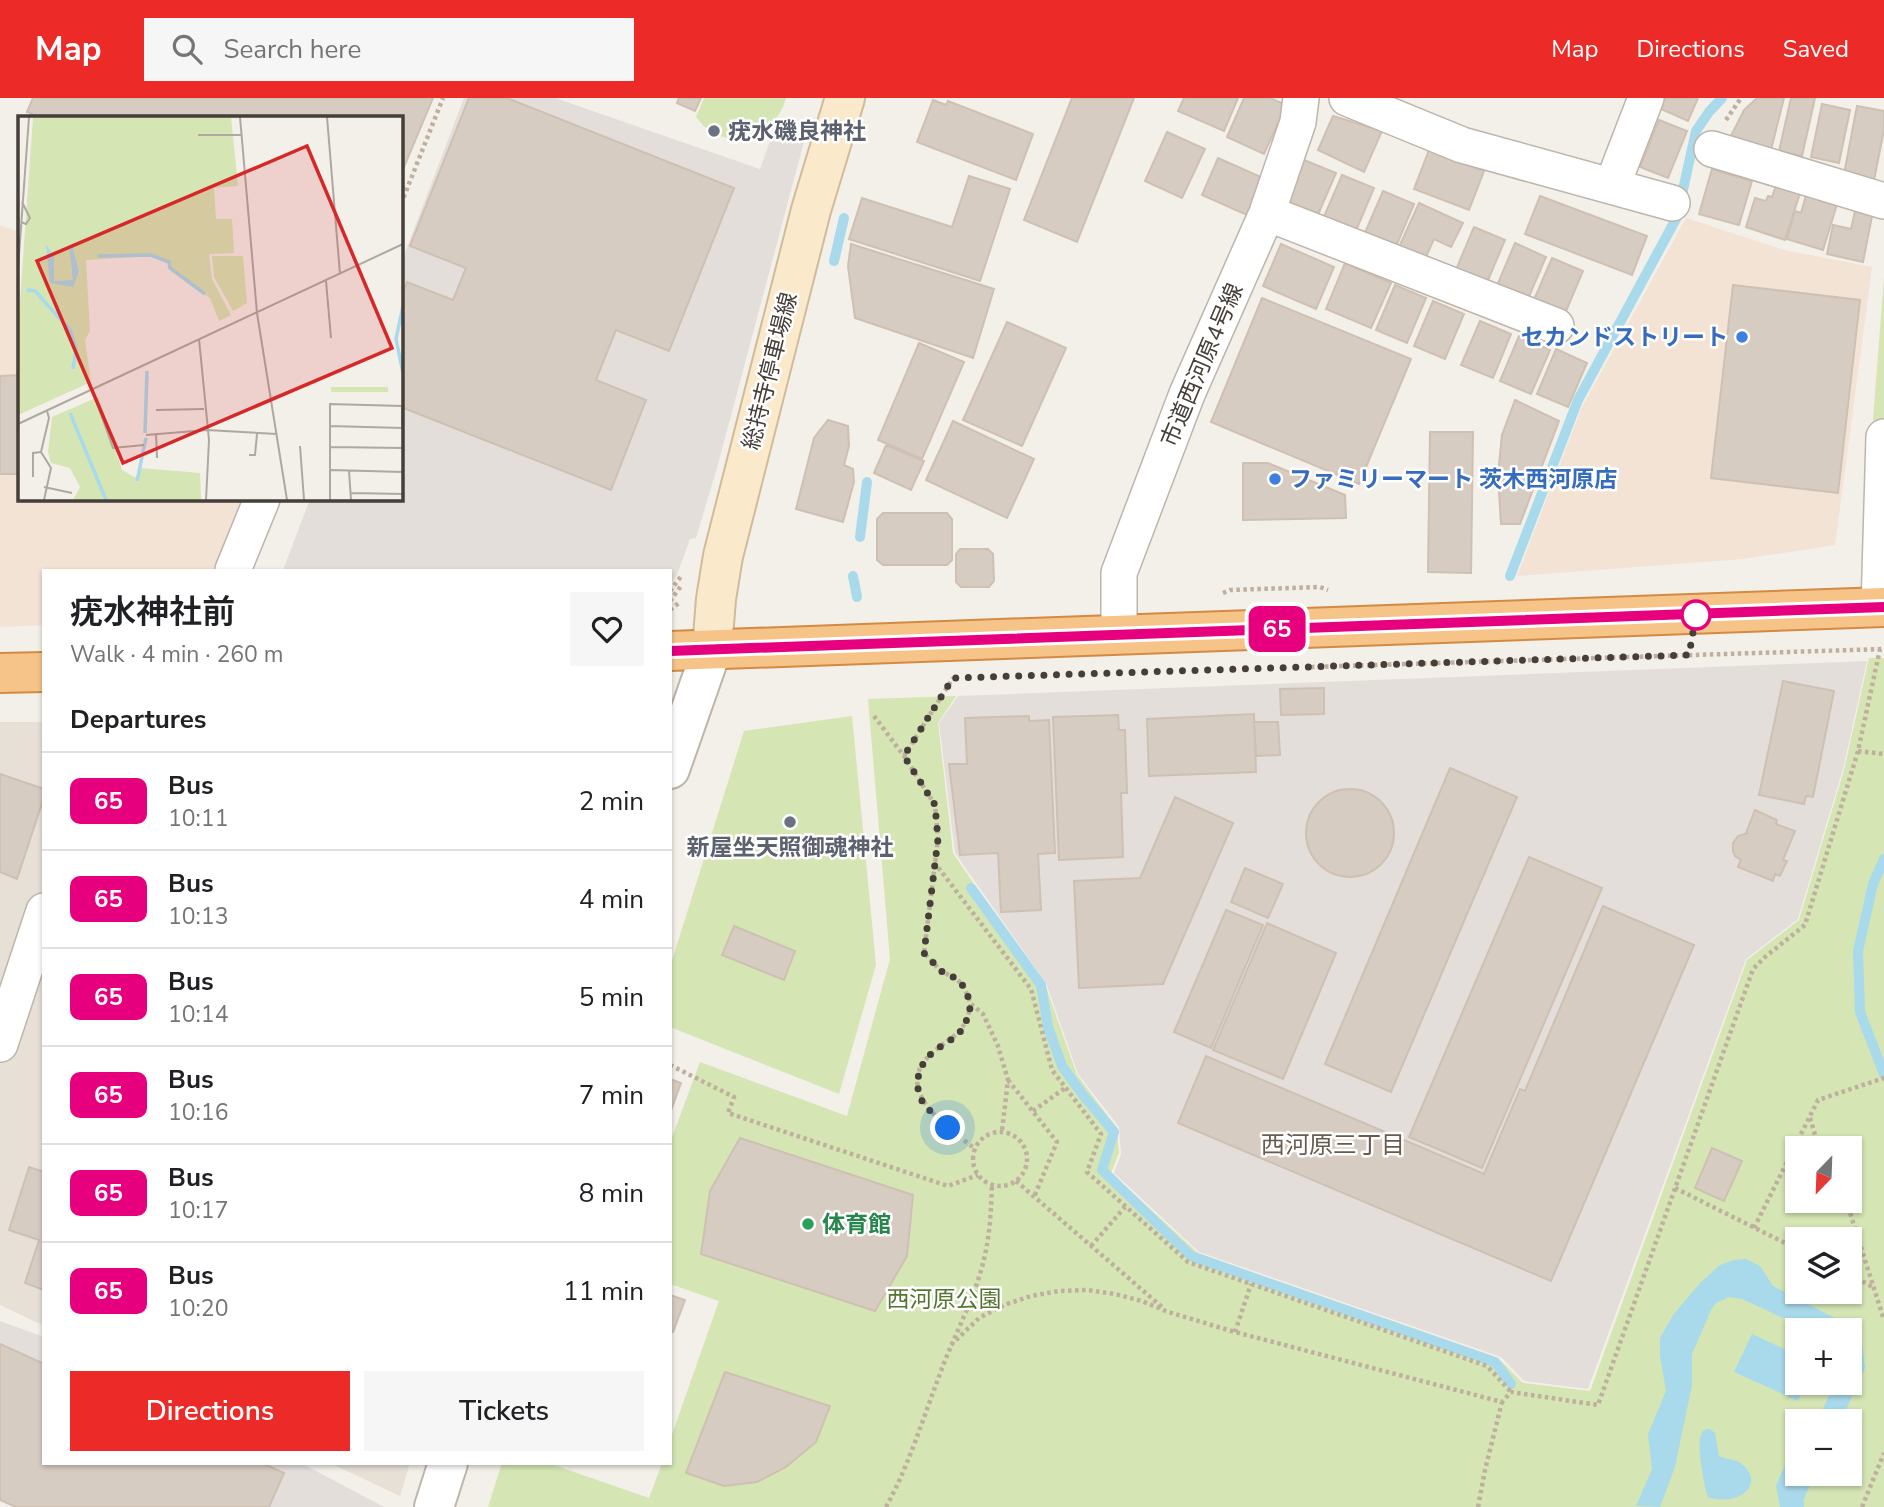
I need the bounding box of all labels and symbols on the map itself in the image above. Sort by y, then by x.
inset map [18,116,402,500]
place label: 疣水磯良神社 [728,116,866,147]
marker: 疣水磯良神社 [706,123,722,139]
street label: 市道西河原4号線 [1154,278,1250,452]
street label: 総持寺停車場線 [735,289,805,453]
place label: セカンドストリート [1521,322,1728,353]
marker: セカンドストリート [1734,329,1750,345]
place label: ファミリーマート 茨木西河原店 [1289,464,1617,495]
marker: ファミリーマート 茨木西河原店 [1267,471,1283,487]
unlabelled marker [1681,600,1711,630]
line badge: 65 [1246,606,1308,652]
marker: 新屋坐天照御魂神社 [782,814,798,830]
place label: 新屋坐天照御魂神社 [687,832,894,863]
your location [930,1110,965,1145]
district label: 西河原三丁目 [1261,1129,1405,1161]
north arrow [1785,1136,1862,1213]
place label: 体育館 [822,1209,891,1240]
marker: 体育館 [800,1216,816,1232]
park label: 西河原公園 [887,1284,1002,1315]

